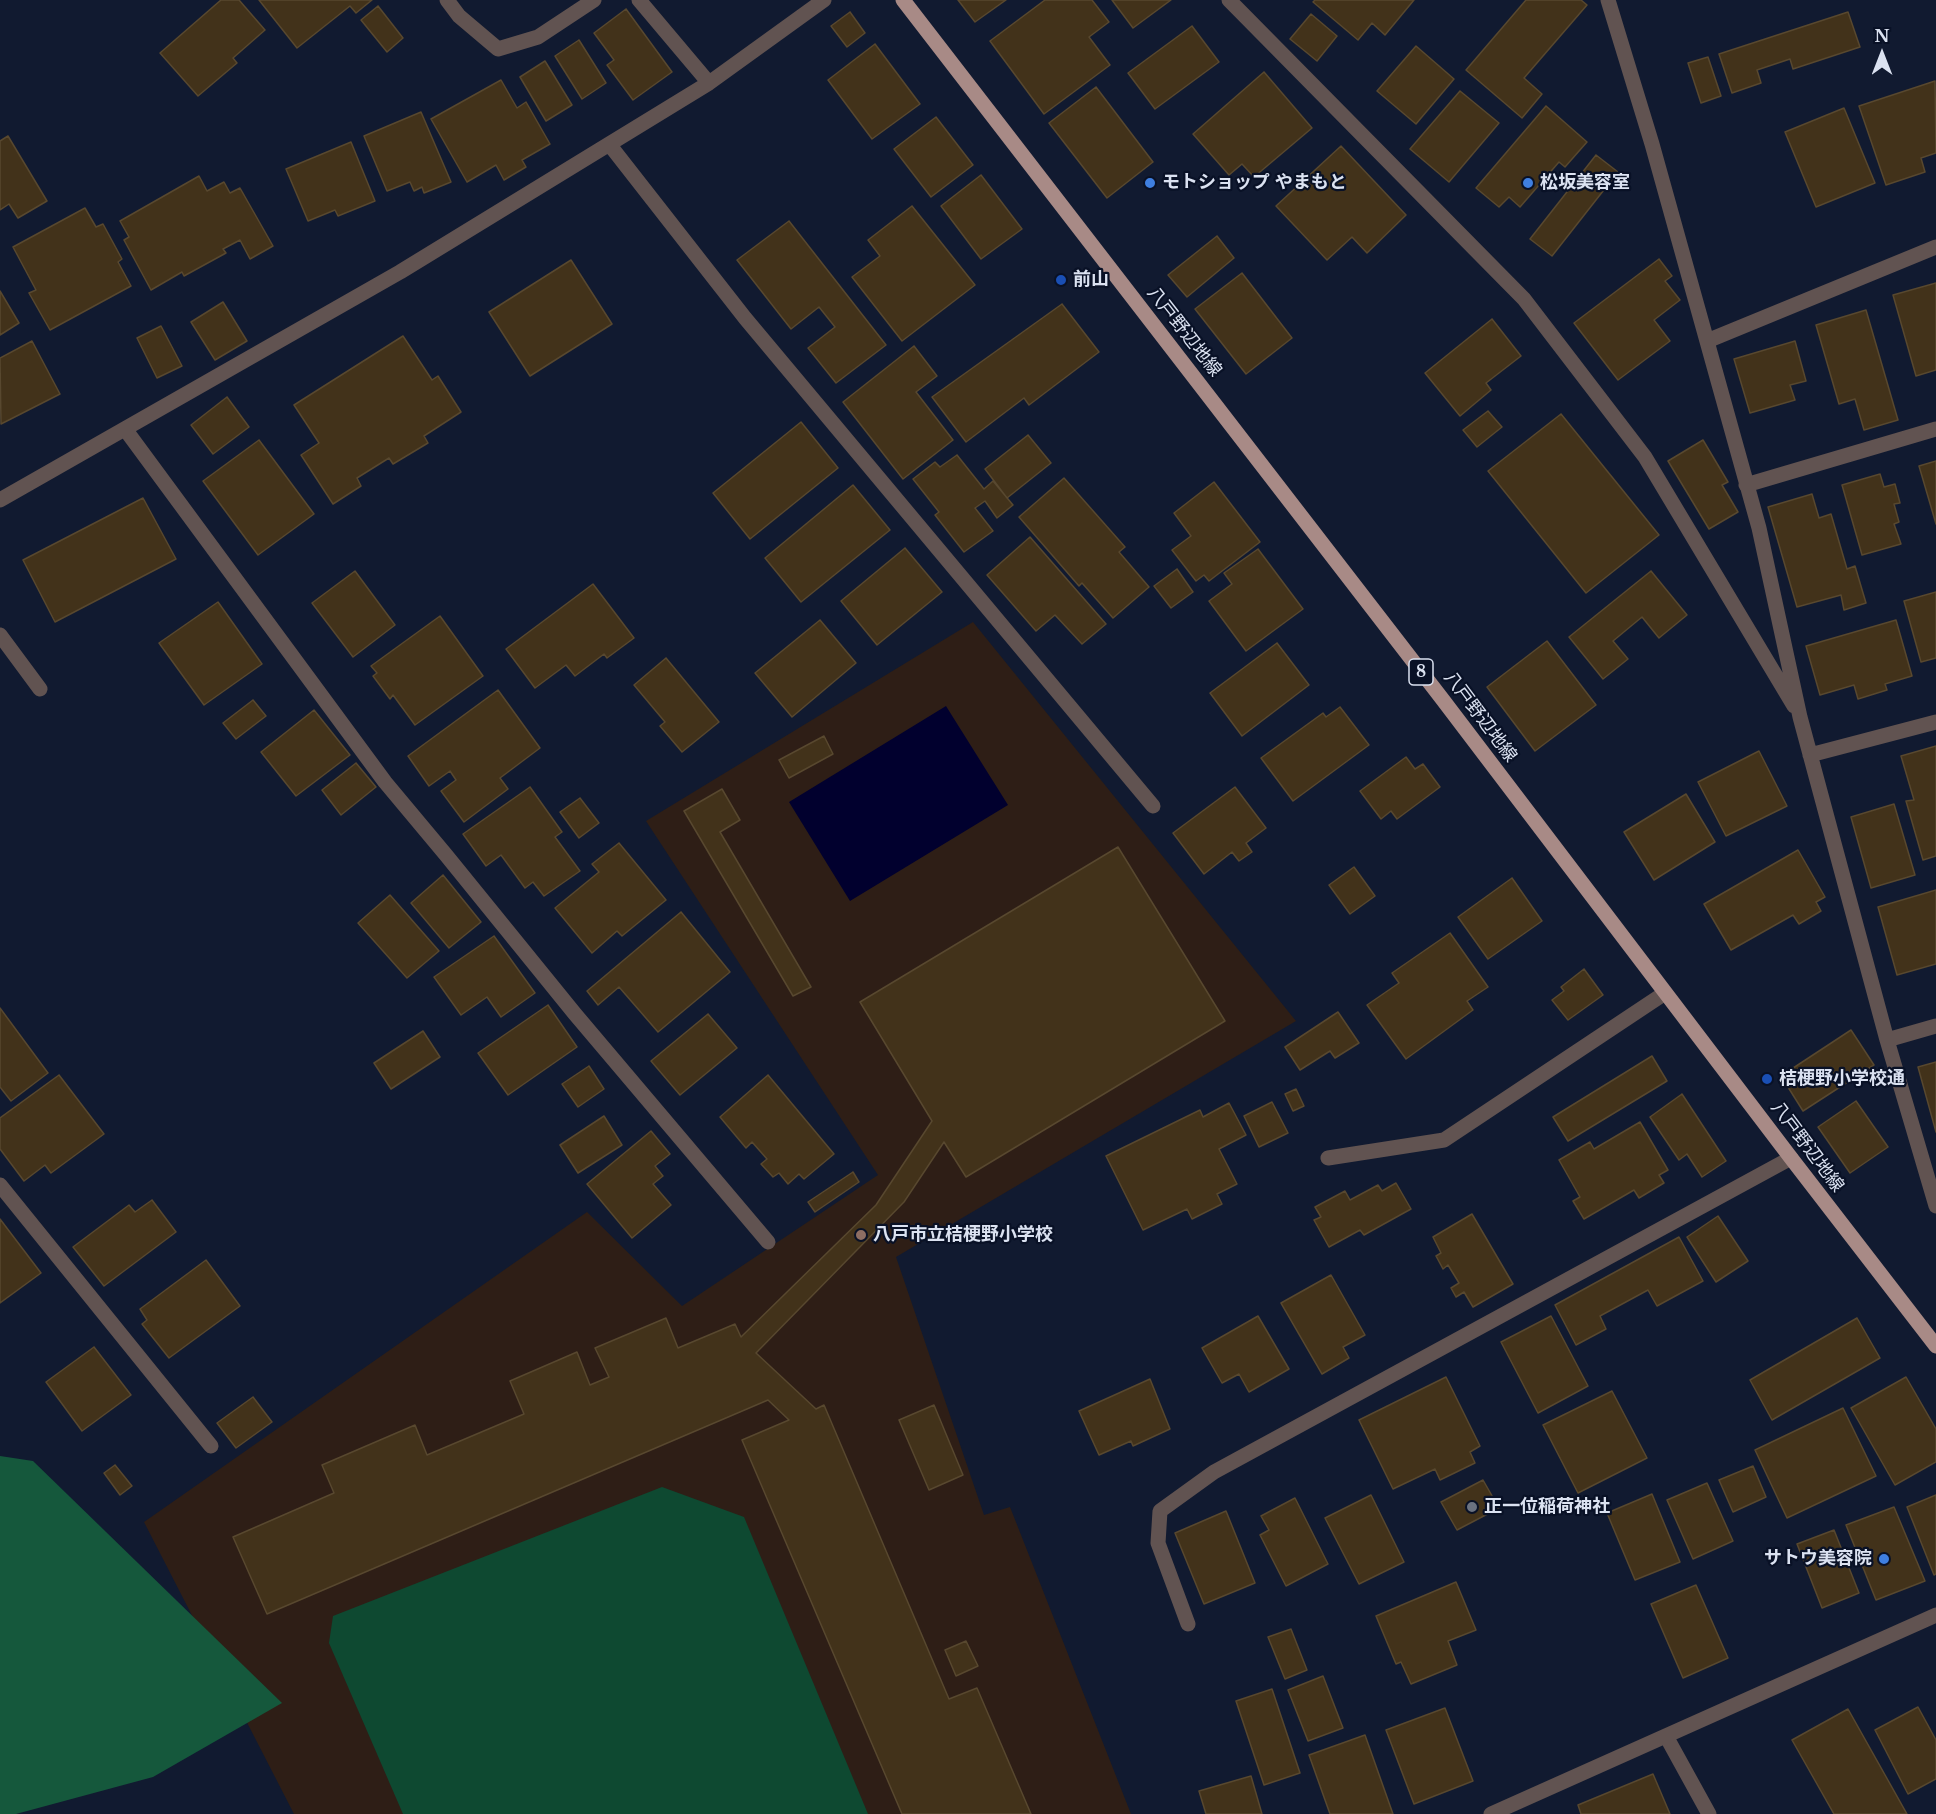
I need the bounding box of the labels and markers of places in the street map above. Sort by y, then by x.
place label: モトショップ やまもと [1162,172,1347,194]
place label: 松坂美容室 [1540,172,1630,194]
marker: モトショップ やまもと [1143,176,1157,190]
marker: 松坂美容室 [1521,176,1535,190]
place label: 前山 [1073,269,1109,291]
marker: 前山 [1054,273,1068,287]
place label: 桔梗野小学校通 [1779,1068,1905,1090]
marker: 桔梗野小学校通 [1760,1072,1774,1086]
place label: 八戸市立桔梗野小学校 [873,1224,1053,1246]
marker: 八戸市立桔梗野小学校 [854,1228,868,1242]
place label: 正一位稲荷神社 [1484,1496,1610,1518]
marker: 正一位稲荷神社 [1465,1500,1479,1514]
place label: サトウ美容院 [1764,1548,1872,1570]
marker: サトウ美容院 [1877,1552,1891,1566]

